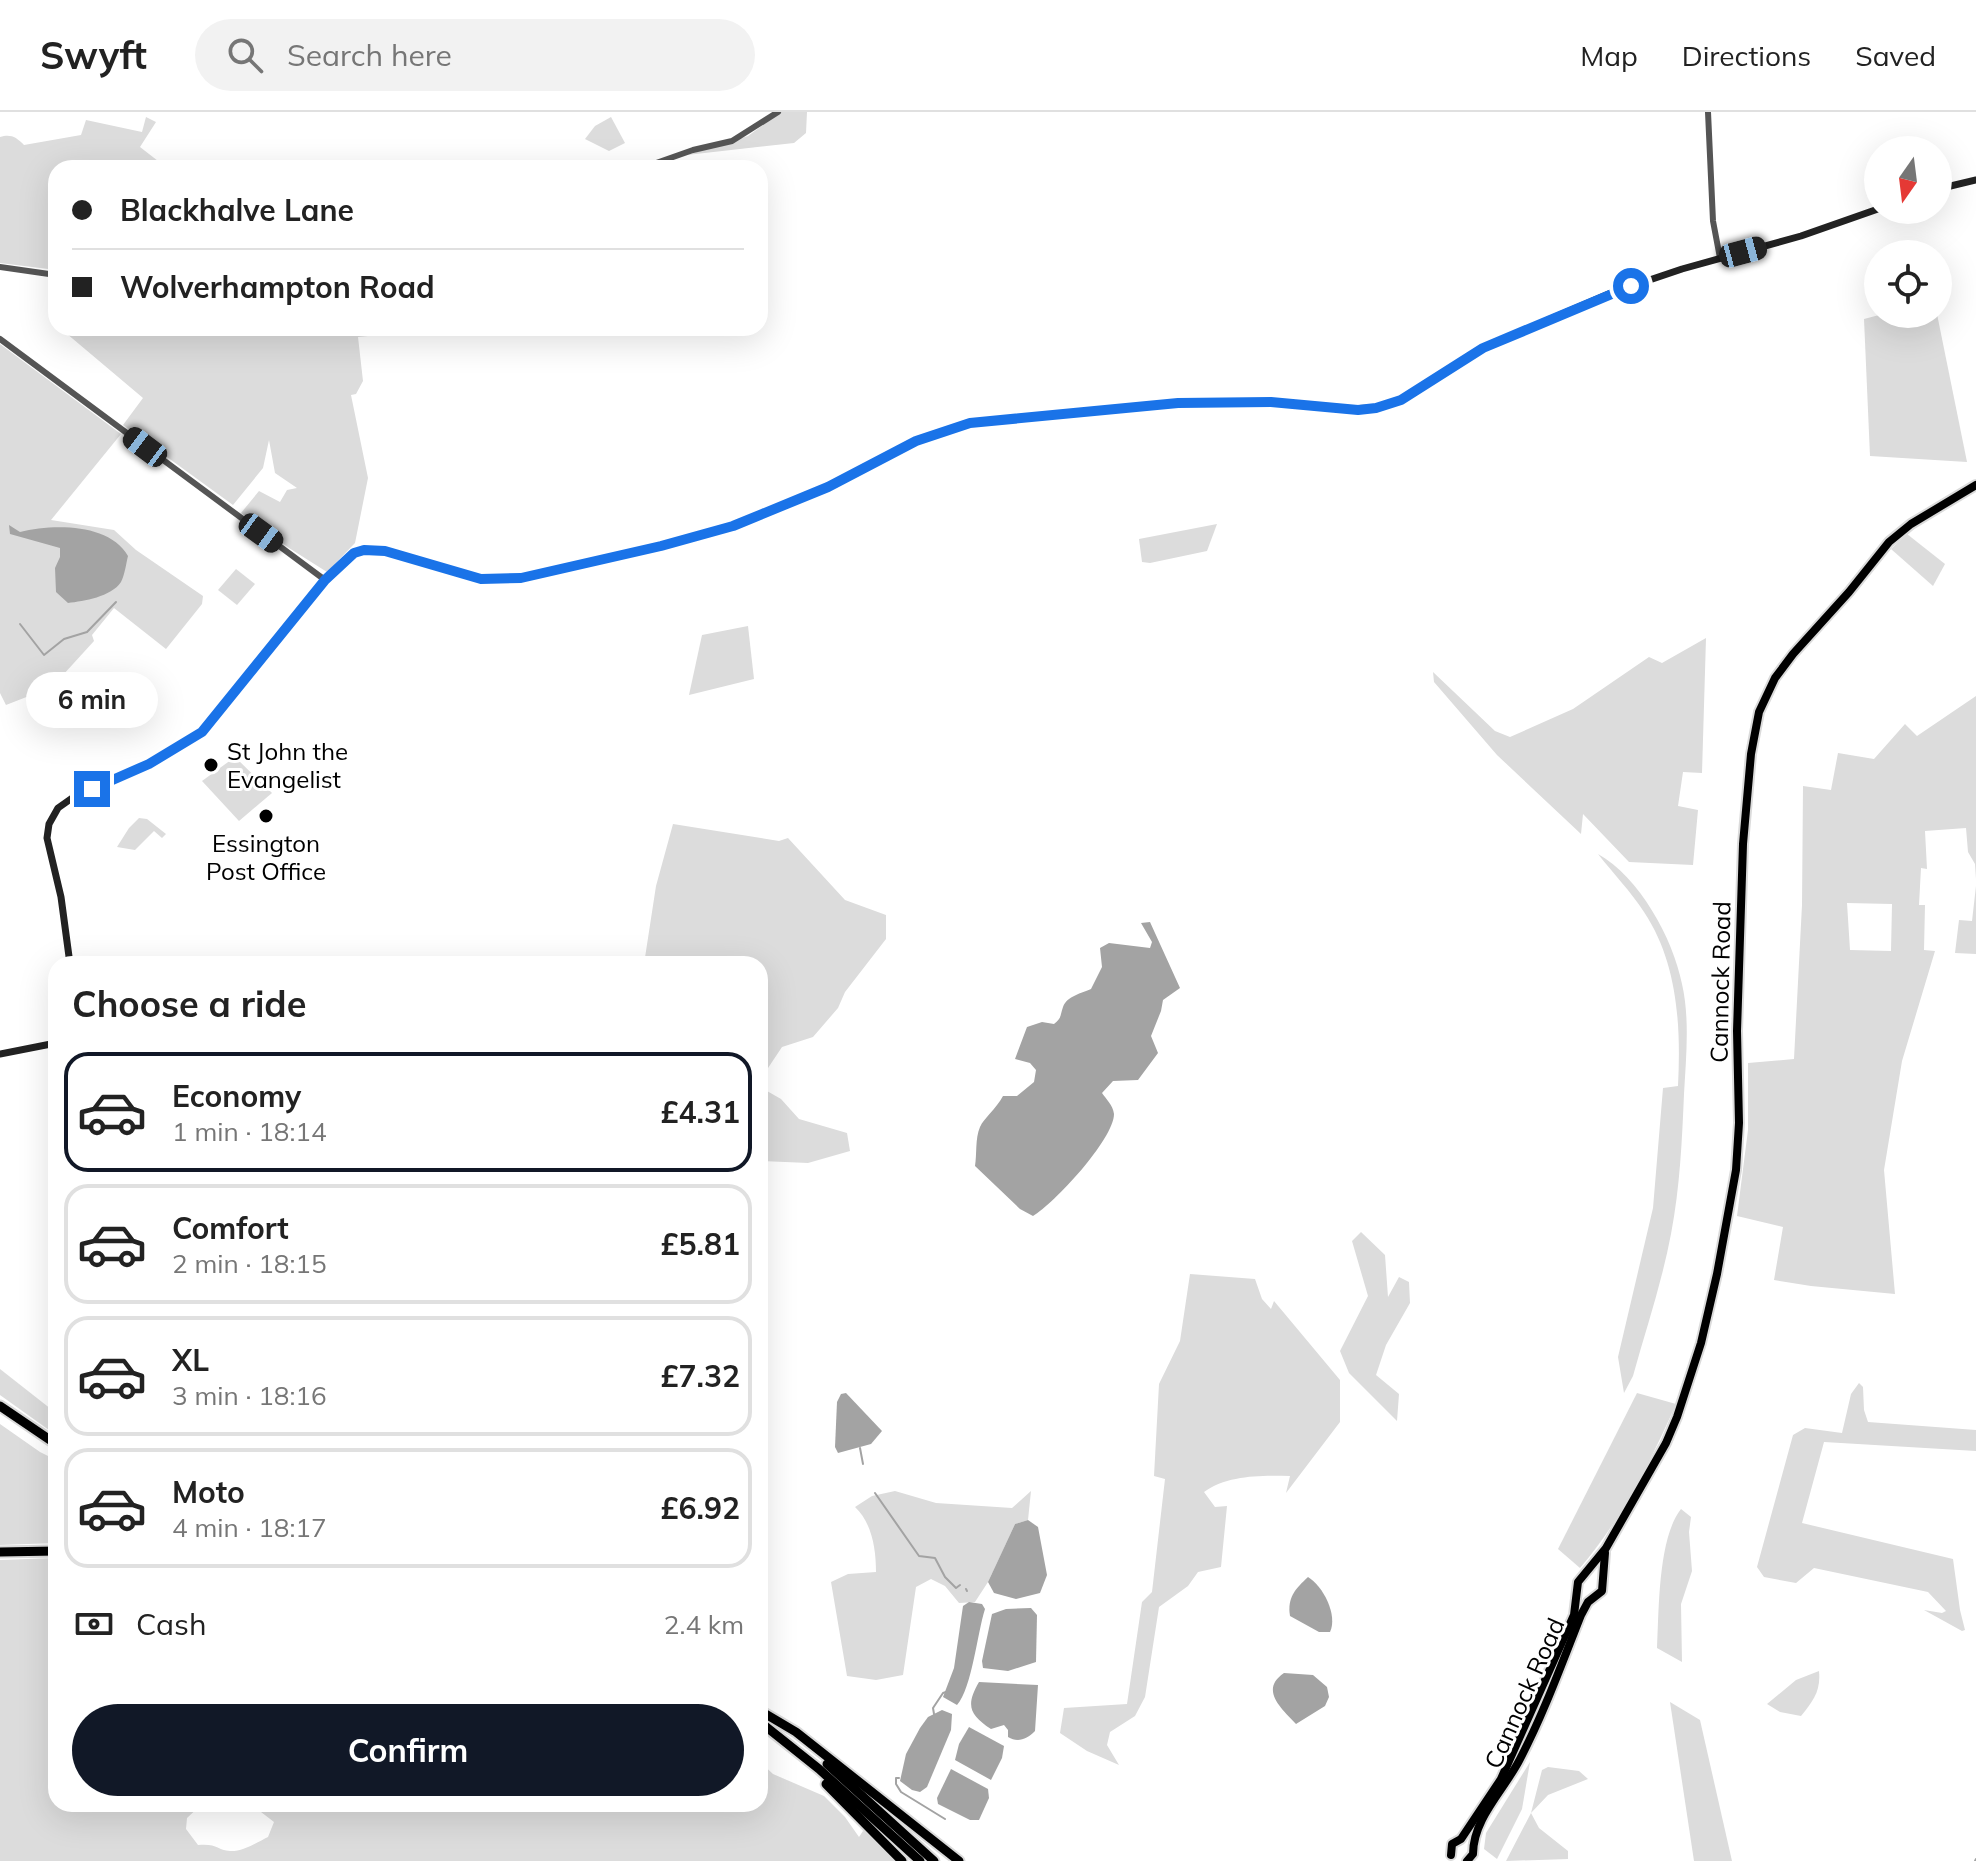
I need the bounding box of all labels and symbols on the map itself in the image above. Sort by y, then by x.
north arrow [1864,136,1952,224]
car [1717,234,1769,270]
route start [1613,268,1649,304]
car [119,423,171,471]
car [235,509,287,557]
callout: 6 min [26,673,158,729]
place label: St John the Evangelist [227,736,348,794]
marker: St John the Evangelist [202,756,220,774]
route end [74,771,110,807]
marker: Essington Post Office [257,807,275,825]
place label: Essington Post Office [206,828,326,886]
street label: Cannock Road [1704,901,1736,1063]
street label: Cannock Road [1477,1613,1571,1773]

